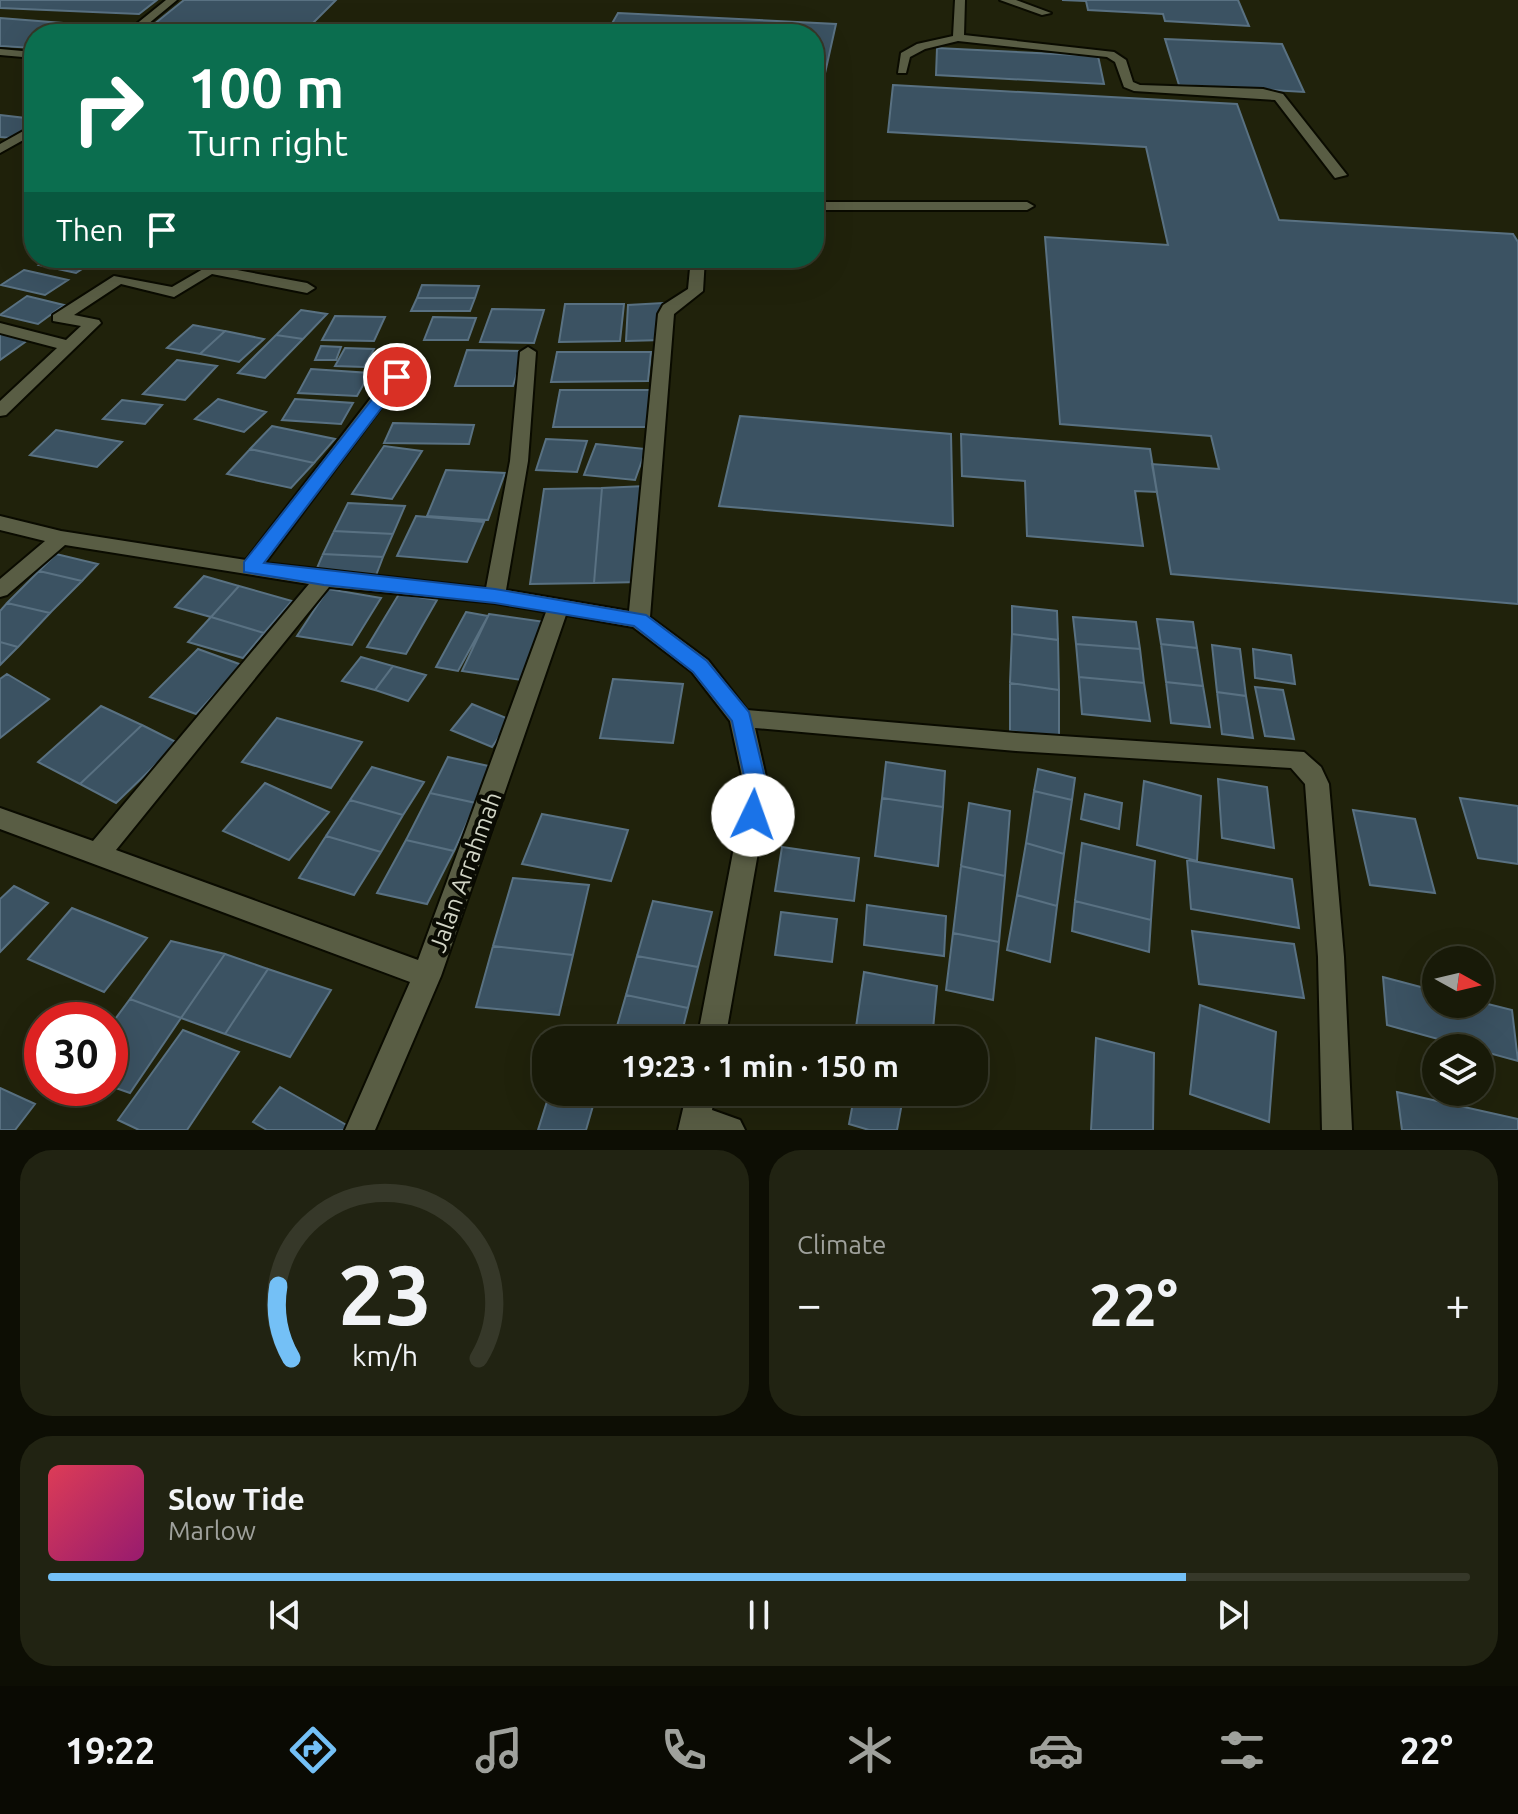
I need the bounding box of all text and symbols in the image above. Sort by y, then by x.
icon: right [56,56,160,160]
text: 100 m [188,56,344,119]
text: Turn right [188,122,348,163]
icon: arrive [140,208,184,252]
text: Then [56,213,124,247]
pin [363,343,431,411]
icon: arrive [375,355,419,399]
position arrow [711,773,795,857]
street label: Jalan Arrahmah [423,788,507,956]
north arrow [1422,946,1494,1018]
map controls [1422,946,1494,1106]
speed limit sign: 30 [24,1002,128,1106]
button: layers [1422,1034,1494,1106]
text: 19:23 · 1 min · 150 m [621,1049,899,1083]
text: Climate [797,1230,886,1259]
text: 23 [338,1247,431,1341]
text: 22° [1089,1270,1178,1337]
text: − [797,1279,822,1328]
text: + [1445,1279,1470,1328]
text: km/h [352,1339,418,1371]
text: Slow Tide [168,1482,305,1516]
text: Marlow [168,1516,256,1545]
icon: previous [263,1593,307,1637]
icon: pause [737,1593,781,1637]
icon: next [1211,1593,1255,1637]
icon: directions [285,1722,341,1778]
icon: music [471,1722,527,1778]
icon: phone [656,1722,712,1778]
icon: climate [842,1722,898,1778]
icon: car [1028,1722,1084,1778]
icon: filters [1214,1722,1270,1778]
text: 19:22 [65,1730,155,1771]
text: 22° [1400,1730,1453,1771]

